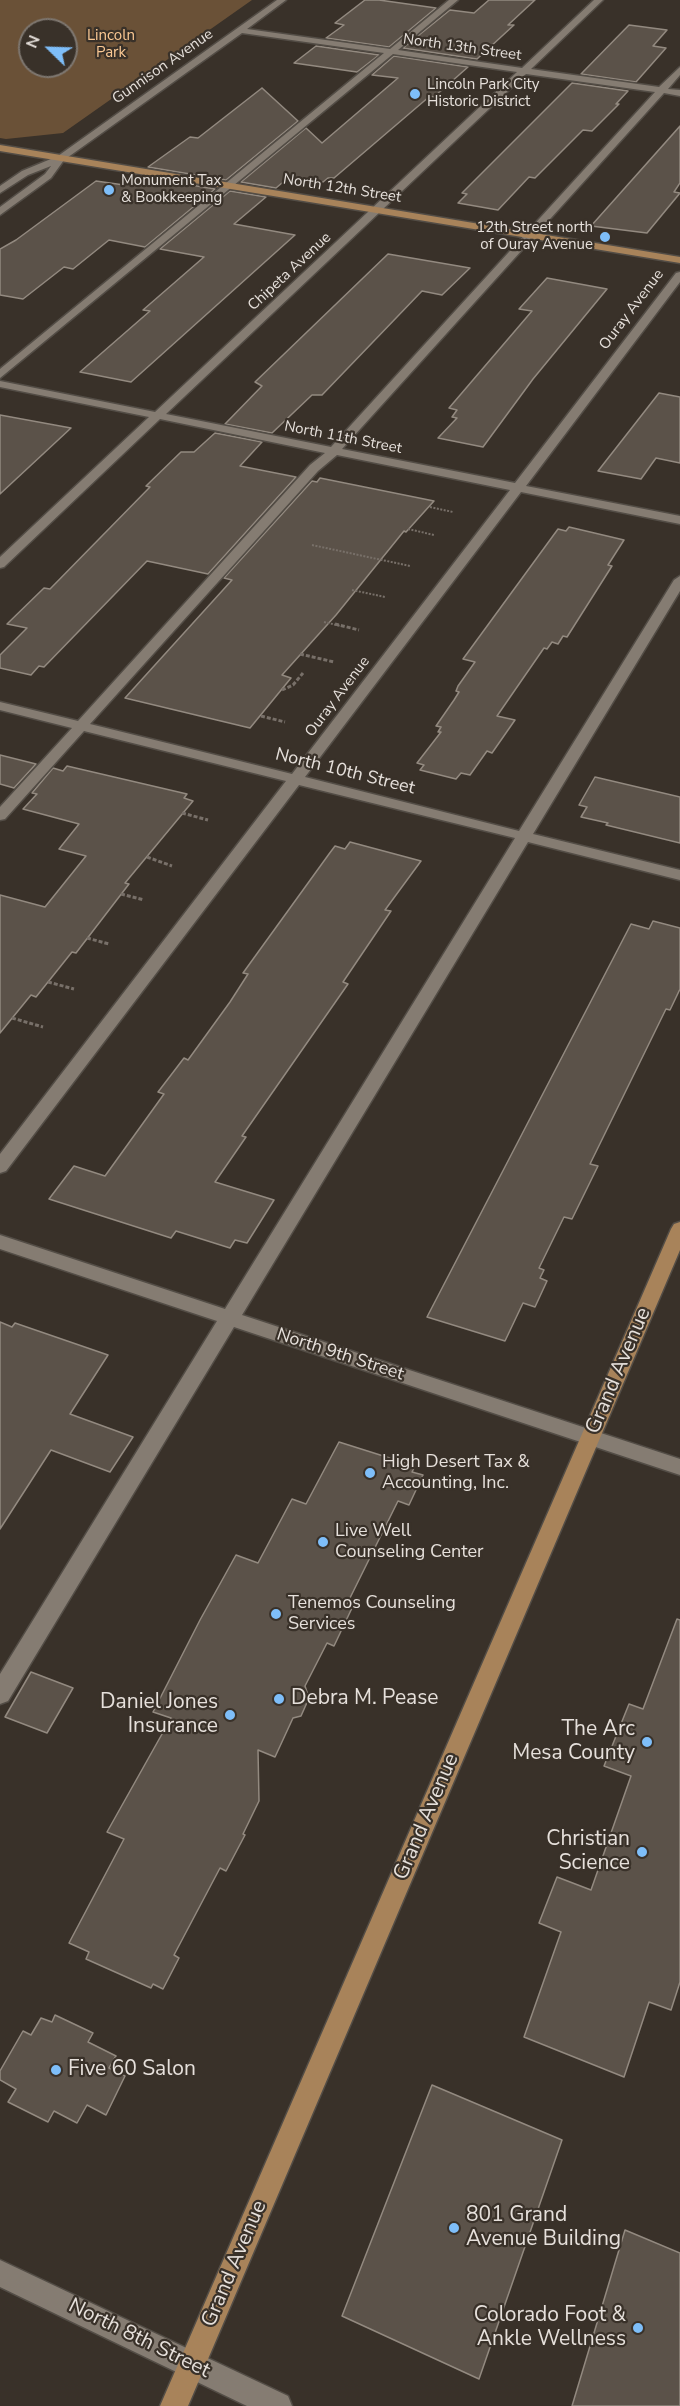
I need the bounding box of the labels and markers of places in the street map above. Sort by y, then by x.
place label: Lincoln Park City Historic District [427,76,540,111]
marker: Lincoln Park City Historic District [408,87,422,101]
place label: Monument Tax & Bookkeeping [121,172,222,207]
marker: Monument Tax & Bookkeeping [102,183,116,197]
place label: 12th Street north of Ouray Avenue [476,219,593,254]
marker: 12th Street north of Ouray Avenue [598,230,612,244]
place label: High Desert Tax & Accounting, Inc. [382,1452,530,1494]
marker: High Desert Tax & Accounting, Inc. [363,1466,377,1480]
place label: Live Well Counseling Center [335,1521,483,1564]
marker: Live Well Counseling Center [316,1535,330,1549]
place label: Tenemos Counseling Services [288,1593,456,1636]
marker: Tenemos Counseling Services [269,1607,283,1621]
place label: Debra M. Pease [291,1686,438,1712]
place label: Daniel Jones Insurance [100,1690,218,1740]
marker: Debra M. Pease [272,1692,286,1706]
marker: Daniel Jones Insurance [223,1708,237,1722]
place label: The Arc Mesa County [512,1717,635,1767]
marker: The Arc Mesa County [640,1735,654,1749]
place label: Christian Science [546,1827,630,1877]
marker: Christian Science [635,1845,649,1859]
place label: Five 60 Salon [68,2057,196,2083]
marker: Five 60 Salon [49,2063,63,2077]
place label: 801 Grand Avenue Building [466,2203,621,2253]
marker: 801 Grand Avenue Building [447,2221,461,2235]
place label: Colorado Foot & Ankle Wellness [474,2303,626,2353]
marker: Colorado Foot & Ankle Wellness [631,2321,645,2335]

